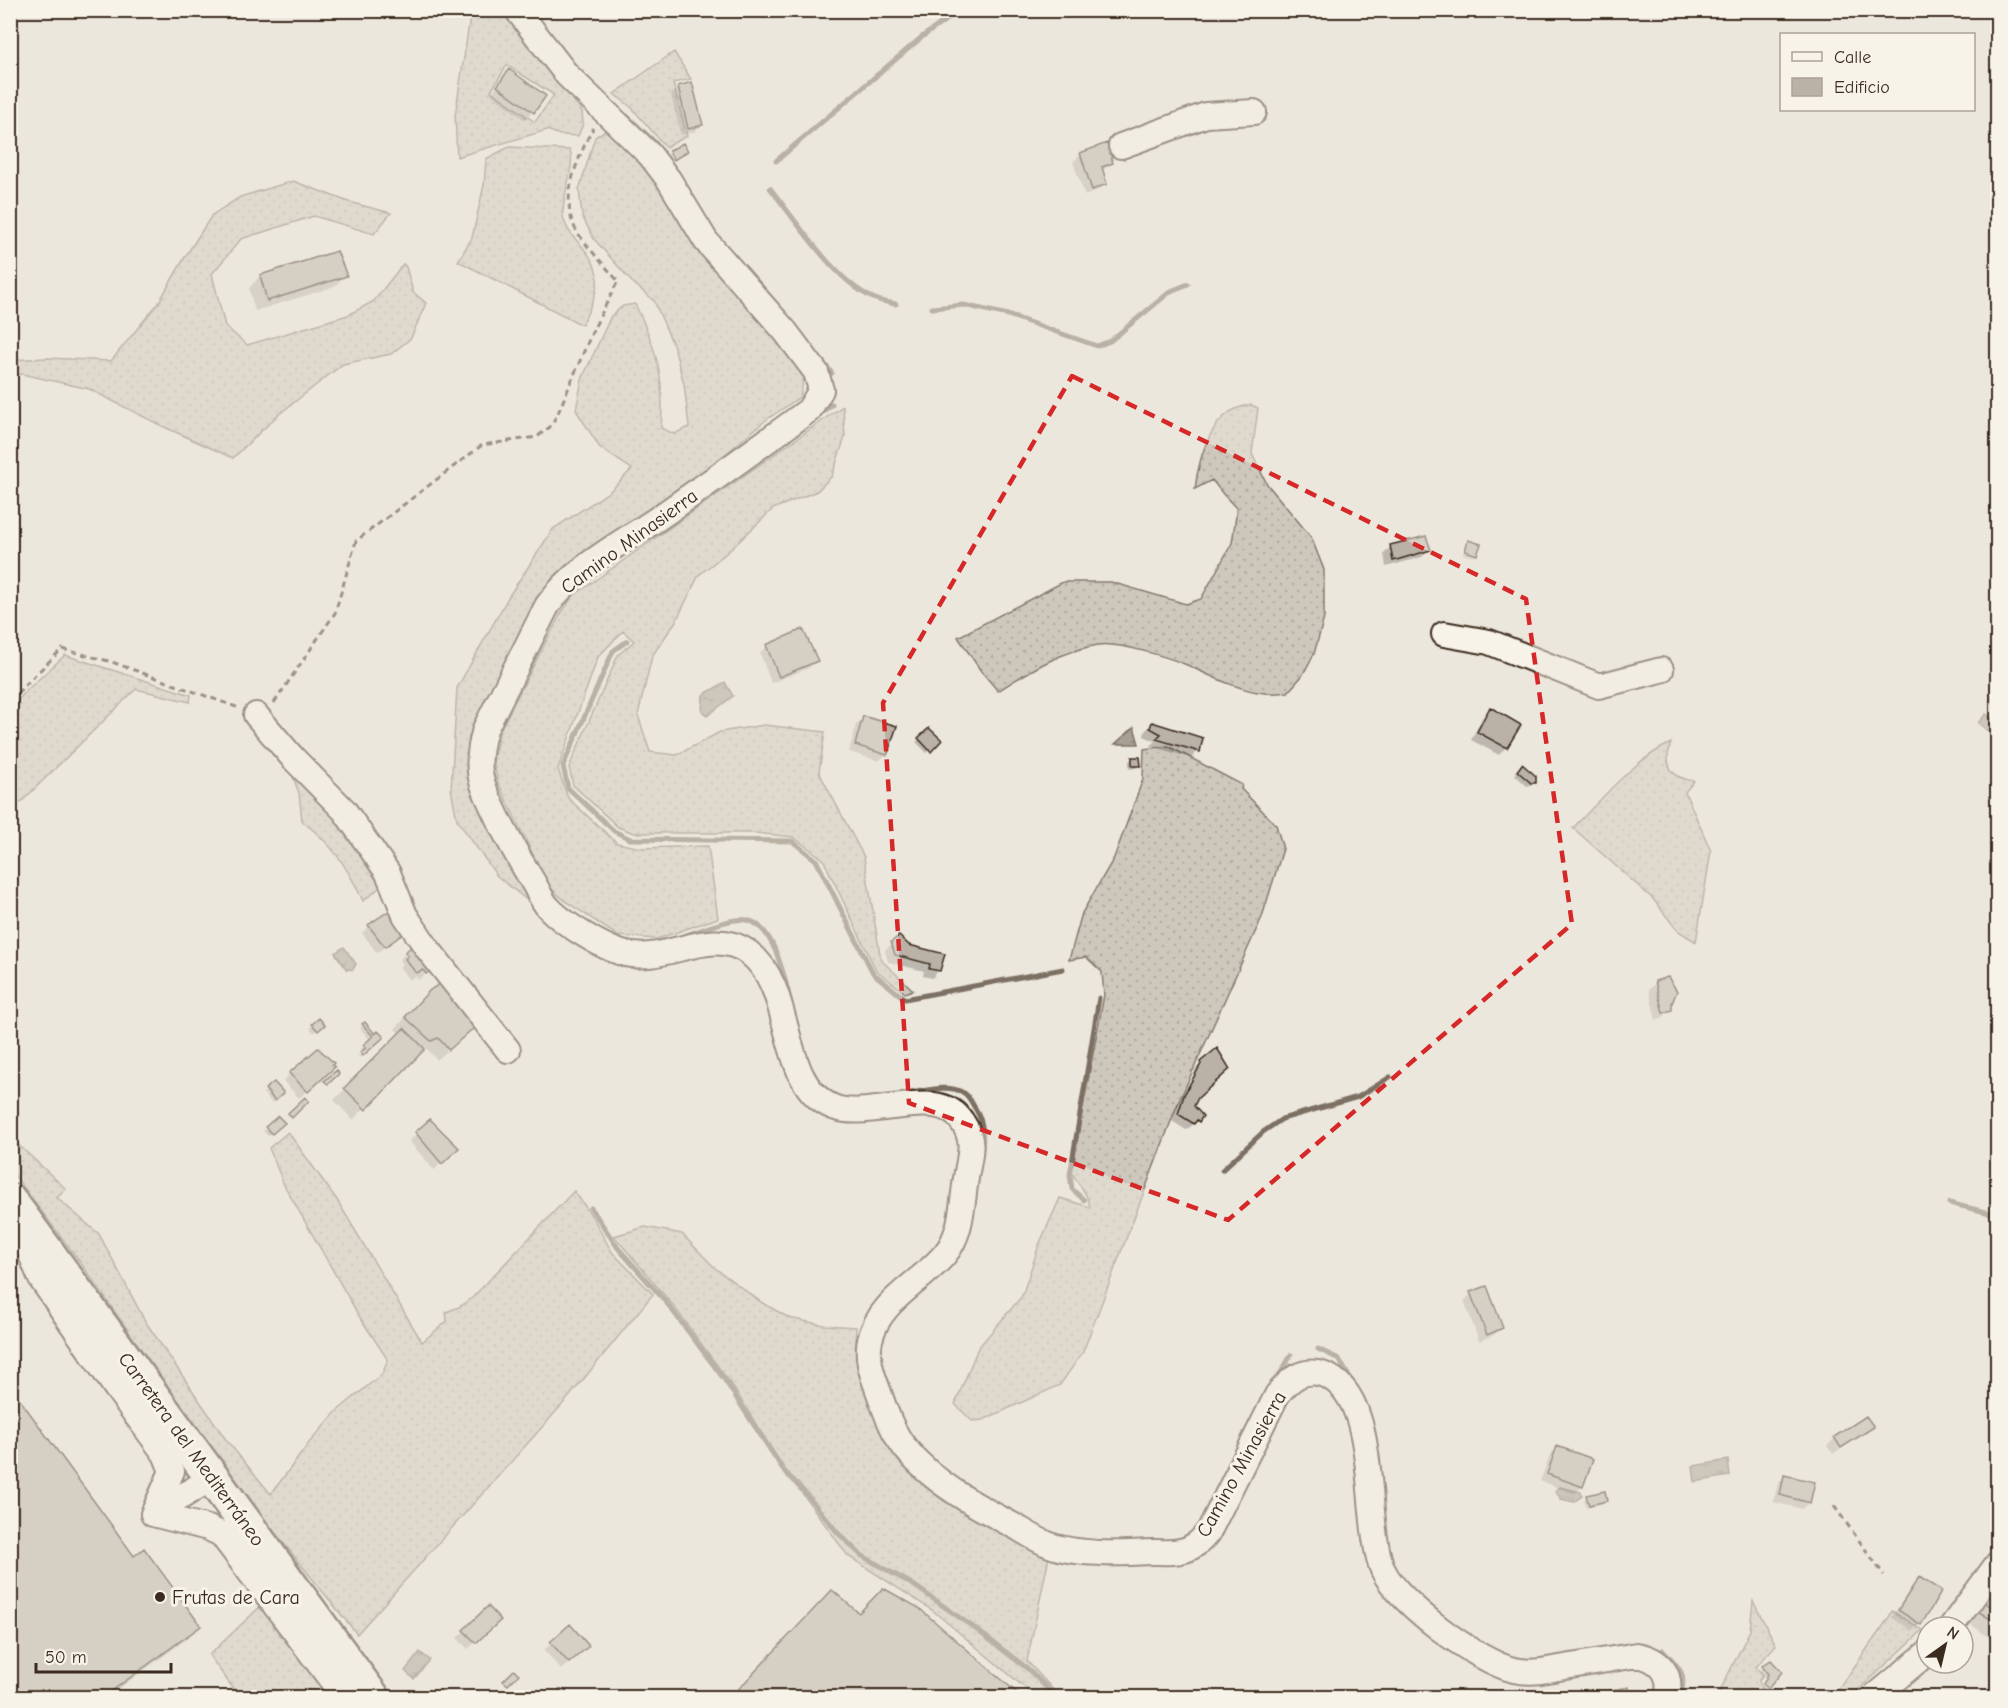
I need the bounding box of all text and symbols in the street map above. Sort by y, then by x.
legend [1780,33,1975,111]
text: Calle [1834,47,1871,68]
text: Edificio [1834,77,1890,98]
street label: Camino Minasierra [556,484,702,599]
street label: Carretera del Mediterráneo [114,1348,270,1551]
street label: Camino Minasierra [1192,1387,1291,1541]
place label: Frutas de Cara [172,1586,300,1609]
marker: Frutas de Cara [153,1590,167,1604]
north arrow [1915,1615,1975,1675]
text: N [1943,1623,1962,1644]
scale bar [36,1636,171,1674]
text: 50 m [45,1647,87,1668]

